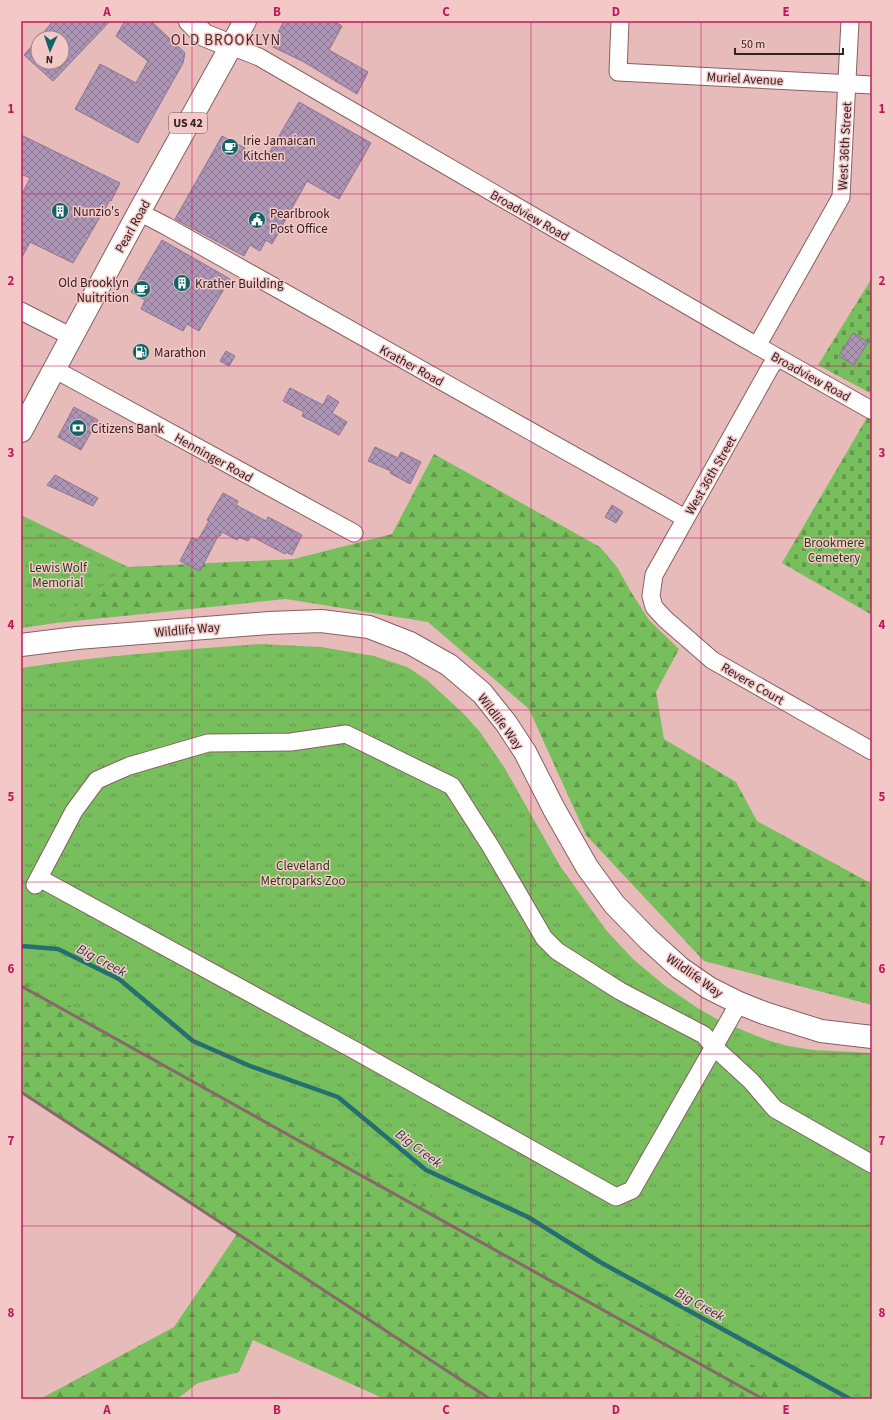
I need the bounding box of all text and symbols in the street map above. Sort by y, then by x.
text: A [102,3,111,21]
text: B [273,3,281,21]
text: C [442,3,450,21]
text: D [612,3,620,21]
text: E [782,3,790,21]
north arrow [30,30,70,70]
district label: OLD BROOKLYN [171,30,281,51]
scale bar [735,30,843,56]
text: 50 m [741,36,765,53]
text: N [45,52,54,67]
street label: Muriel Avenue [706,68,784,90]
text: 1 [8,100,15,118]
text: 1 [879,100,886,118]
street label: West 36th Street [834,101,856,191]
road number: US 42 [169,113,207,133]
place label: Irie Jamaican Kitchen [243,132,316,165]
cafe icon: Irie Jamaican Kitchen [220,137,240,157]
street label: Broadview Road [487,186,572,246]
street label: Pearl Road [111,197,155,256]
building icon: Nunzio's [50,201,70,221]
place label: Nunzio's [73,203,120,221]
place label: Pearlbrook Post Office [270,205,330,238]
public building icon: Pearlbrook Post Office [247,210,267,230]
text: 2 [8,272,15,290]
text: 2 [879,272,886,290]
building icon: Krather Building [172,273,192,293]
place label: Old Brooklyn Nuitrition [58,274,129,307]
place label: Krather Building [195,275,284,293]
cafe icon: Old Brooklyn Nuitrition [132,279,152,299]
street label: Krather Road [376,341,447,391]
fuel station icon: Marathon [131,342,151,362]
place label: Marathon [154,344,206,362]
street label: Broadview Road [768,348,853,406]
bank icon: Citizens Bank [68,418,88,438]
place label: Citizens Bank [91,420,165,438]
street label: Henninger Road [171,429,256,487]
street label: West 36th Street [681,432,741,518]
text: 3 [8,444,15,462]
text: 3 [879,444,886,462]
park label: Brookmere Cemetery [804,534,864,567]
park label: Lewis Wolf Memorial [29,559,88,592]
text: 4 [8,616,15,634]
text: 4 [879,616,886,634]
street label: Wildlife Way [154,618,221,642]
street label: Revere Court [718,659,788,709]
street label: Wildlife Way [473,690,527,753]
text: 5 [8,788,15,806]
text: 5 [879,788,886,806]
park label: Cleveland Metroparks Zoo [261,857,346,890]
water label: Big Creek [73,939,130,983]
street label: Wildlife Way [662,950,727,1002]
text: 6 [8,960,15,978]
text: 6 [879,960,886,978]
water label: Big Creek [391,1125,446,1173]
text: 7 [8,1132,15,1150]
text: 7 [879,1132,886,1150]
water label: Big Creek [671,1283,728,1327]
text: 8 [8,1304,15,1322]
text: 8 [879,1304,886,1322]
text: A [102,1401,111,1419]
text: B [273,1401,281,1419]
text: C [442,1401,450,1419]
text: D [612,1401,620,1419]
text: E [782,1401,790,1419]

